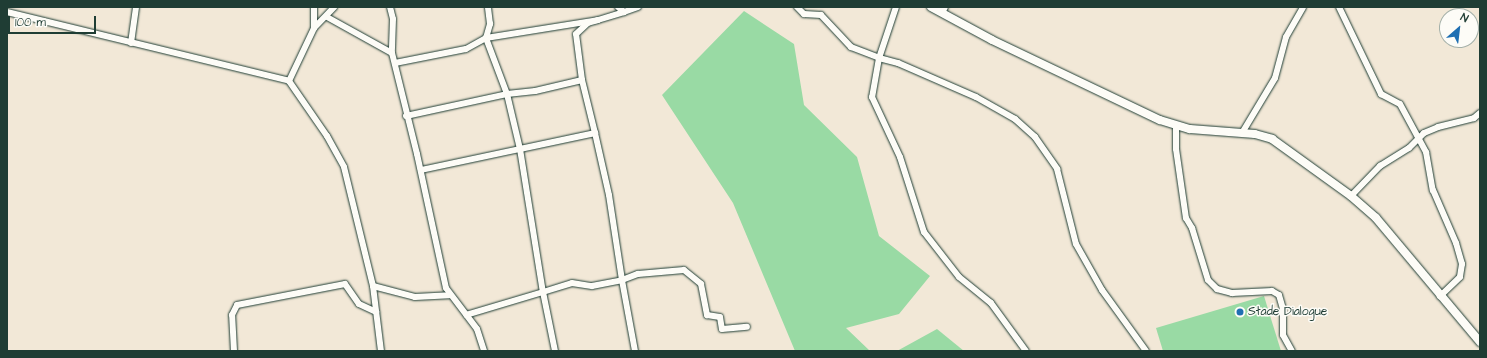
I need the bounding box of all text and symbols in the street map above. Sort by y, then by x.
scale bar [10,8,98,34]
north arrow [1439,8,1479,48]
text: N [1458,10,1471,26]
text: 100 m [15,14,46,31]
place label: Stade Dialogue [1248,305,1327,319]
marker: Stade Dialogue [1235,307,1245,317]

